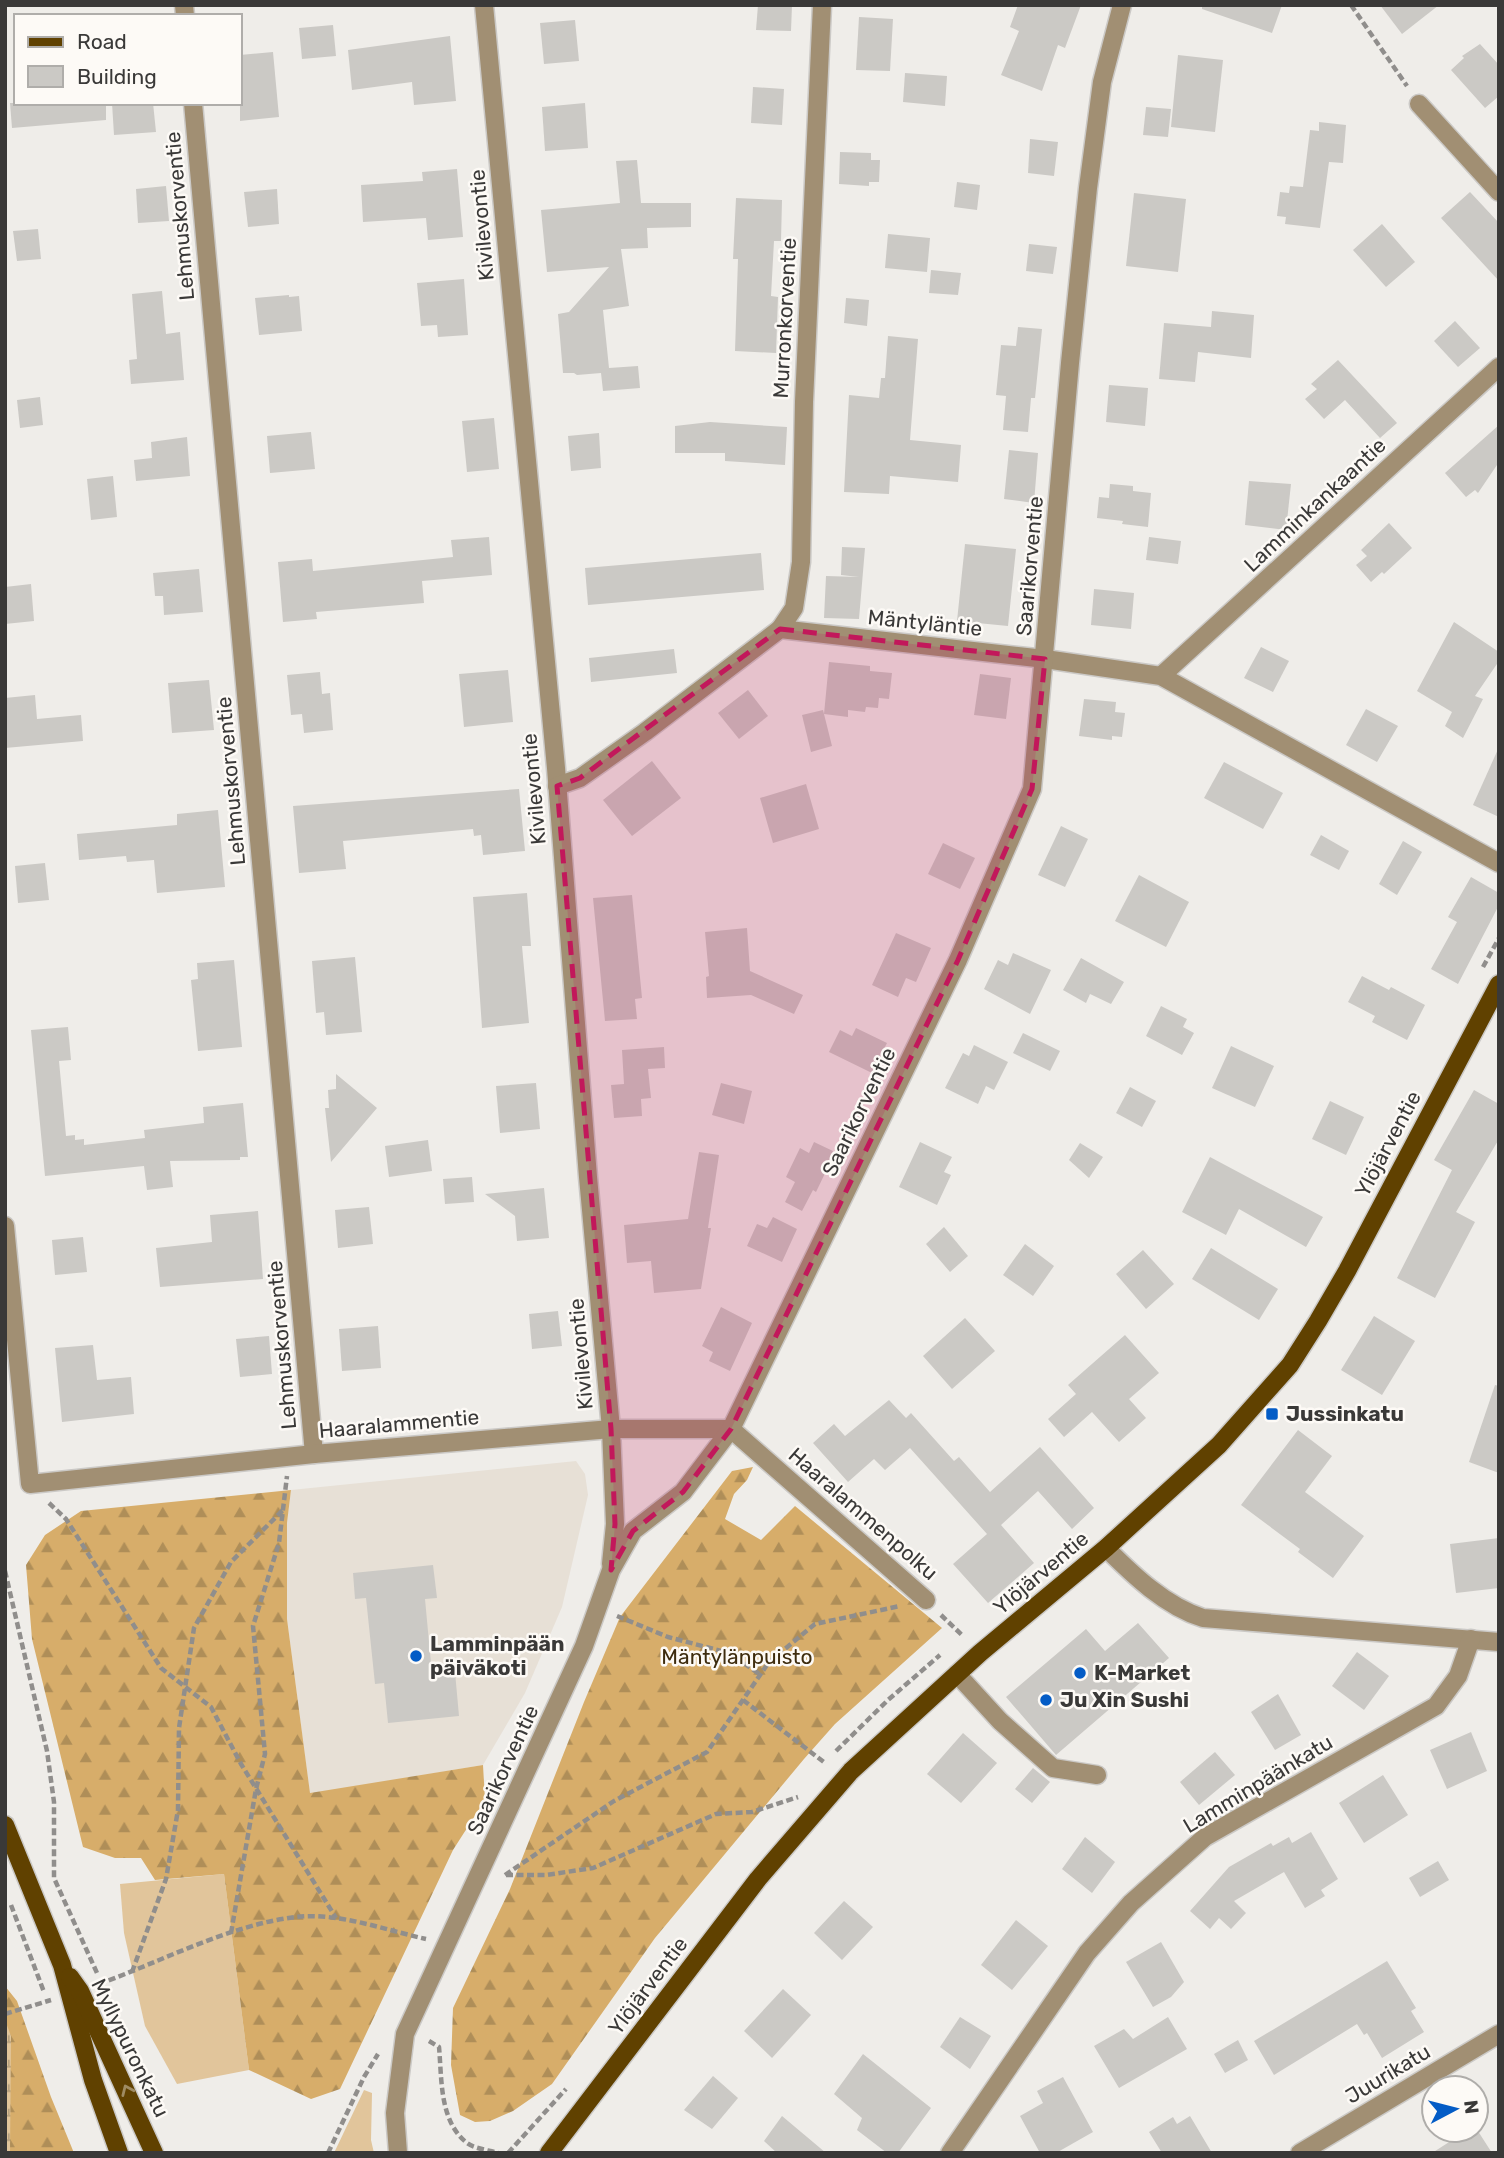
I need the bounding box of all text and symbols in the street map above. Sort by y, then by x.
legend [14,14,242,105]
text: Road [77,29,127,54]
text: Building [77,64,157,89]
street label: Lehmuskorventie [160,131,199,301]
street label: Kivilevontie [464,168,499,282]
street label: Murronkorventie [768,237,801,399]
street label: Lamminkankaantie [1239,432,1391,577]
street label: Saarikorventie [1011,495,1048,637]
street label: Mäntyläntie [867,604,984,641]
street label: Lehmuskorventie [211,696,250,866]
street label: Kivilevontie [516,732,551,846]
street label: Saarikorventie [817,1043,901,1180]
street label: Ylöjärventie [1349,1087,1426,1201]
street label: Lehmuskorventie [262,1260,301,1430]
street label: Kivilevontie [563,1297,598,1411]
place label: Jussinkatu [1286,1401,1404,1426]
street label: Haaralammentie [318,1404,480,1443]
marker: Jussinkatu [1264,1406,1280,1422]
street label: Haaralammenpolku [784,1442,943,1585]
street label: Ylöjärventie [988,1526,1093,1620]
place label: Lamminpään päiväkoti [430,1631,564,1680]
park label: Mäntylänpuisto [661,1644,813,1669]
marker: Lamminpään päiväkoti [408,1648,424,1664]
place label: K-Market [1094,1660,1191,1685]
marker: K-Market [1072,1665,1088,1681]
place label: Ju Xin Sushi [1060,1687,1189,1712]
marker: Ju Xin Sushi [1038,1692,1054,1708]
street label: Saarikorventie [462,1701,544,1839]
street label: Lamminpäänkatu [1178,1729,1337,1838]
street label: Ylöjärventie [603,1932,693,2040]
street label: Myllypuronkatu [86,1975,175,2121]
street label: Juurikatu [1341,2039,1435,2109]
north arrow [1420,2074,1490,2144]
one-way arrow [121,2085,135,2097]
text: N [1459,2099,1484,2115]

